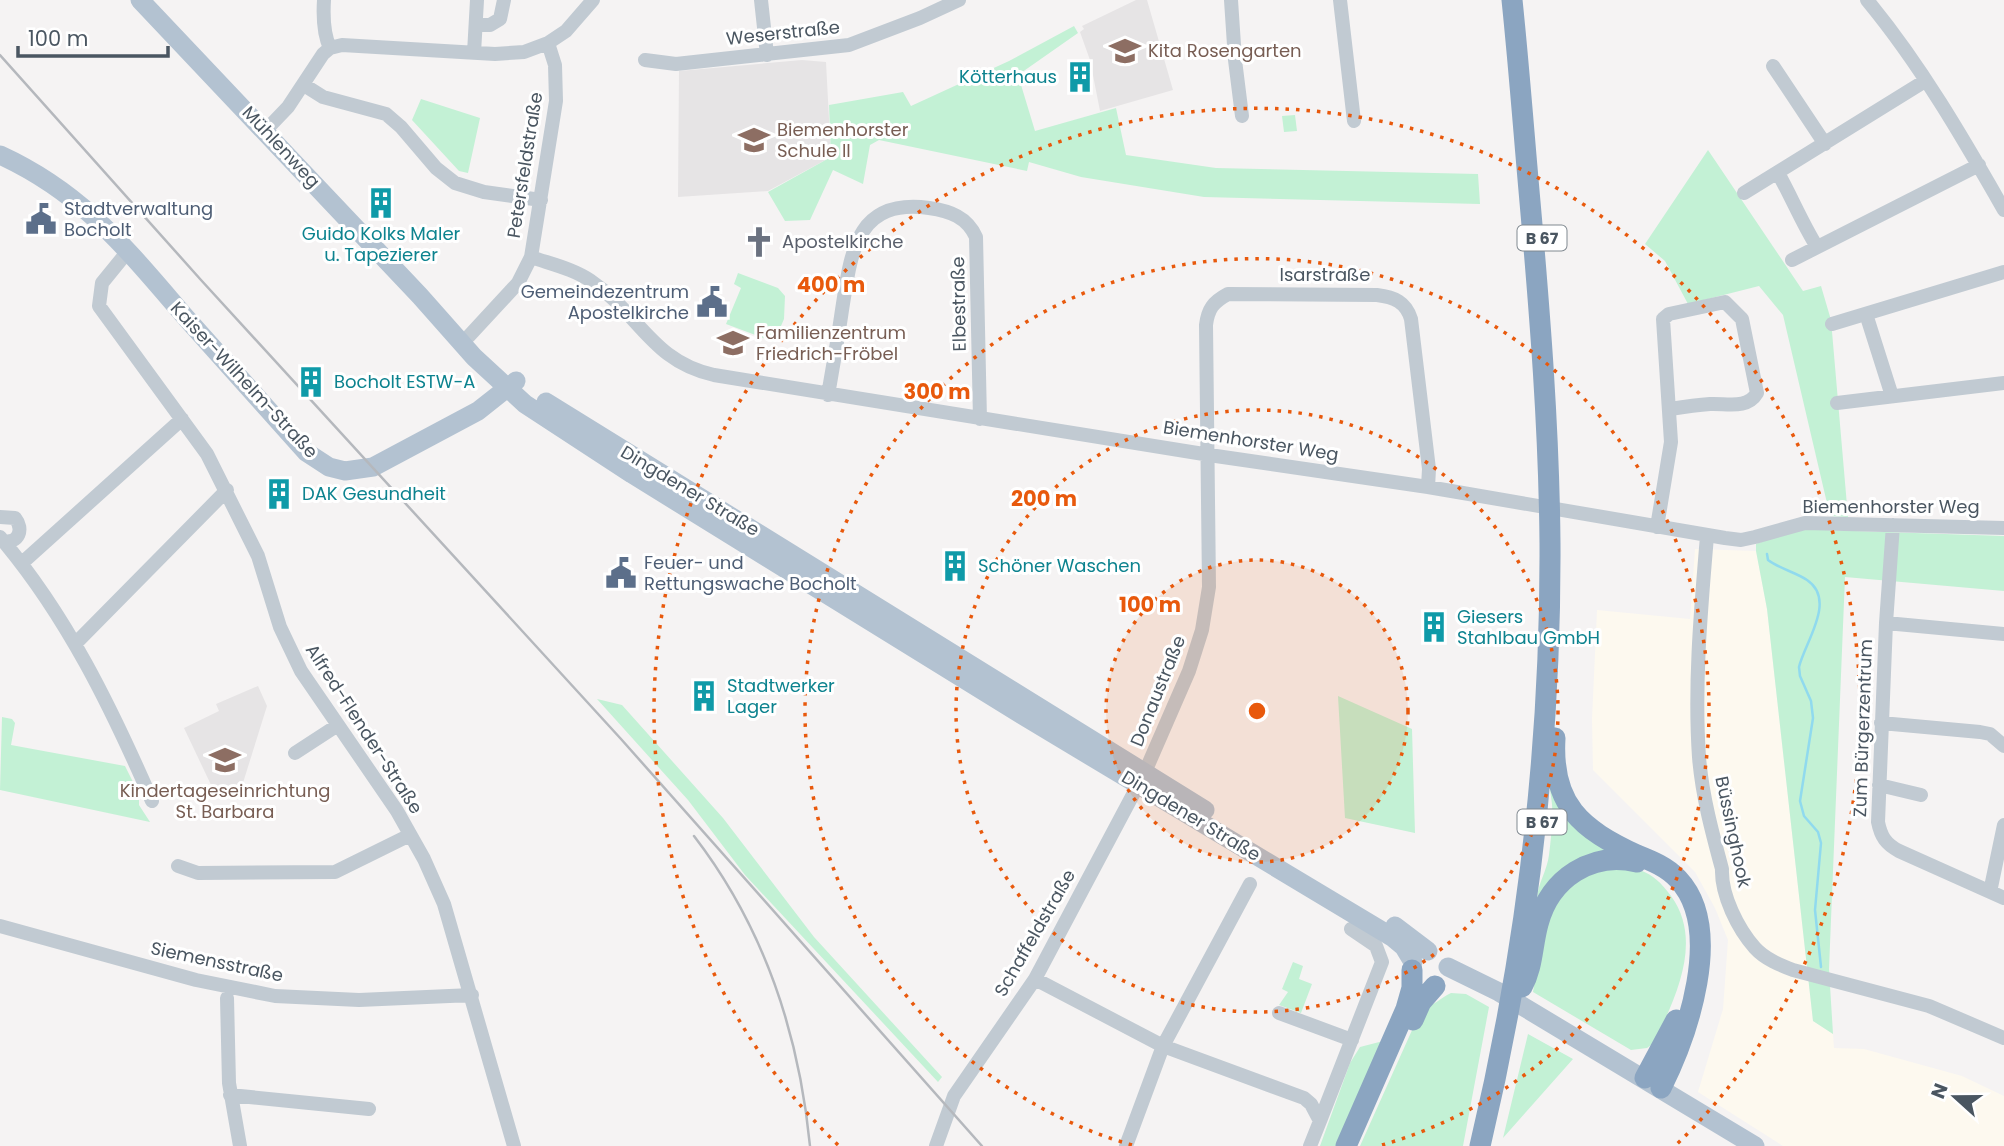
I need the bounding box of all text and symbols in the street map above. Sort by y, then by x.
scale bar [18,14,168,58]
street label: Weserstraße [725,14,841,51]
text: 100 m [28,24,88,53]
school or university icon: Kita Rosengarten [1108,34,1142,68]
place label: Kita Rosengarten [1148,38,1302,63]
building icon: Kötterhaus [1063,60,1097,94]
place label: Kötterhaus [959,64,1057,89]
street label: Petersfeldstraße [501,90,548,240]
street label: Mühlenweg [237,100,326,193]
place label: Biemenhorster Schule II [777,117,909,163]
school or university icon: Biemenhorster Schule II [737,123,771,157]
building icon: Guido Kolks Maler u. Tapezierer [364,186,398,220]
place label: Stadtverwaltung Bocholt [64,196,213,242]
public building icon: Stadtverwaltung Bocholt [24,202,58,236]
place label: Guido Kolks Maler u. Tapezierer [302,221,461,267]
church icon: Apostelkirche [742,225,776,259]
road number: B 67 [1518,226,1566,250]
place label: Apostelkirche [782,229,903,254]
street label: Elbestraße [945,256,972,352]
street label: Isarstraße [1280,262,1370,287]
text: 400 m [797,270,865,299]
place label: Gemeindezentrum Apostelkirche [521,279,689,325]
public building icon: Gemeindezentrum Apostelkirche [695,285,729,319]
street label: Kaiser-Wilhelm-Straße [165,296,324,464]
place label: Familienzentrum Friedrich-Fröbel [756,320,906,366]
school or university icon: Familienzentrum Friedrich-Fröbel [716,326,750,360]
building icon: Bocholt ESTW-A [294,365,328,399]
place label: Bocholt ESTW-A [334,369,475,394]
text: 300 m [904,377,970,406]
street label: Biemenhorster Weg [1162,414,1341,467]
street label: Dingdener Straße [616,439,764,542]
building icon: DAK Gesundheit [262,477,296,511]
place label: DAK Gesundheit [302,481,446,506]
text: 200 m [1011,484,1077,513]
street label: Biemenhorster Weg [1802,494,1980,519]
building icon: Schöner Waschen [938,549,972,583]
place label: Feuer- und Rettungswache Bocholt [644,550,857,596]
place label: Schöner Waschen [978,553,1141,578]
public building icon: Feuer- und Rettungswache Bocholt [604,556,638,590]
text: 100 m [1119,590,1181,619]
place label: Giesers Stahlbau GmbH [1457,604,1600,650]
building icon: Giesers Stahlbau GmbH [1417,610,1451,644]
street label: Donaustraße [1124,632,1191,750]
street label: Alfred-Flender-Straße [300,639,429,819]
street label: Zum Bürgerzentrum [1847,639,1878,817]
place label: Stadtwerker Lager [727,673,835,719]
building icon: Stadtwerker Lager [687,679,721,713]
centre of rings [1245,699,1269,723]
school or university icon: Kindertageseinrichtung St. Barbara [208,743,242,777]
street label: Dingdener Straße [1117,764,1265,867]
street label: Büssinghook [1709,774,1758,891]
place label: Kindertageseinrichtung St. Barbara [120,778,330,824]
road number: B 67 [1518,810,1566,834]
street label: Schaffeldstraße [988,865,1081,1001]
street label: Siemensstraße [148,935,286,988]
north arrow [1920,1062,1990,1132]
text: N [1924,1080,1955,1103]

